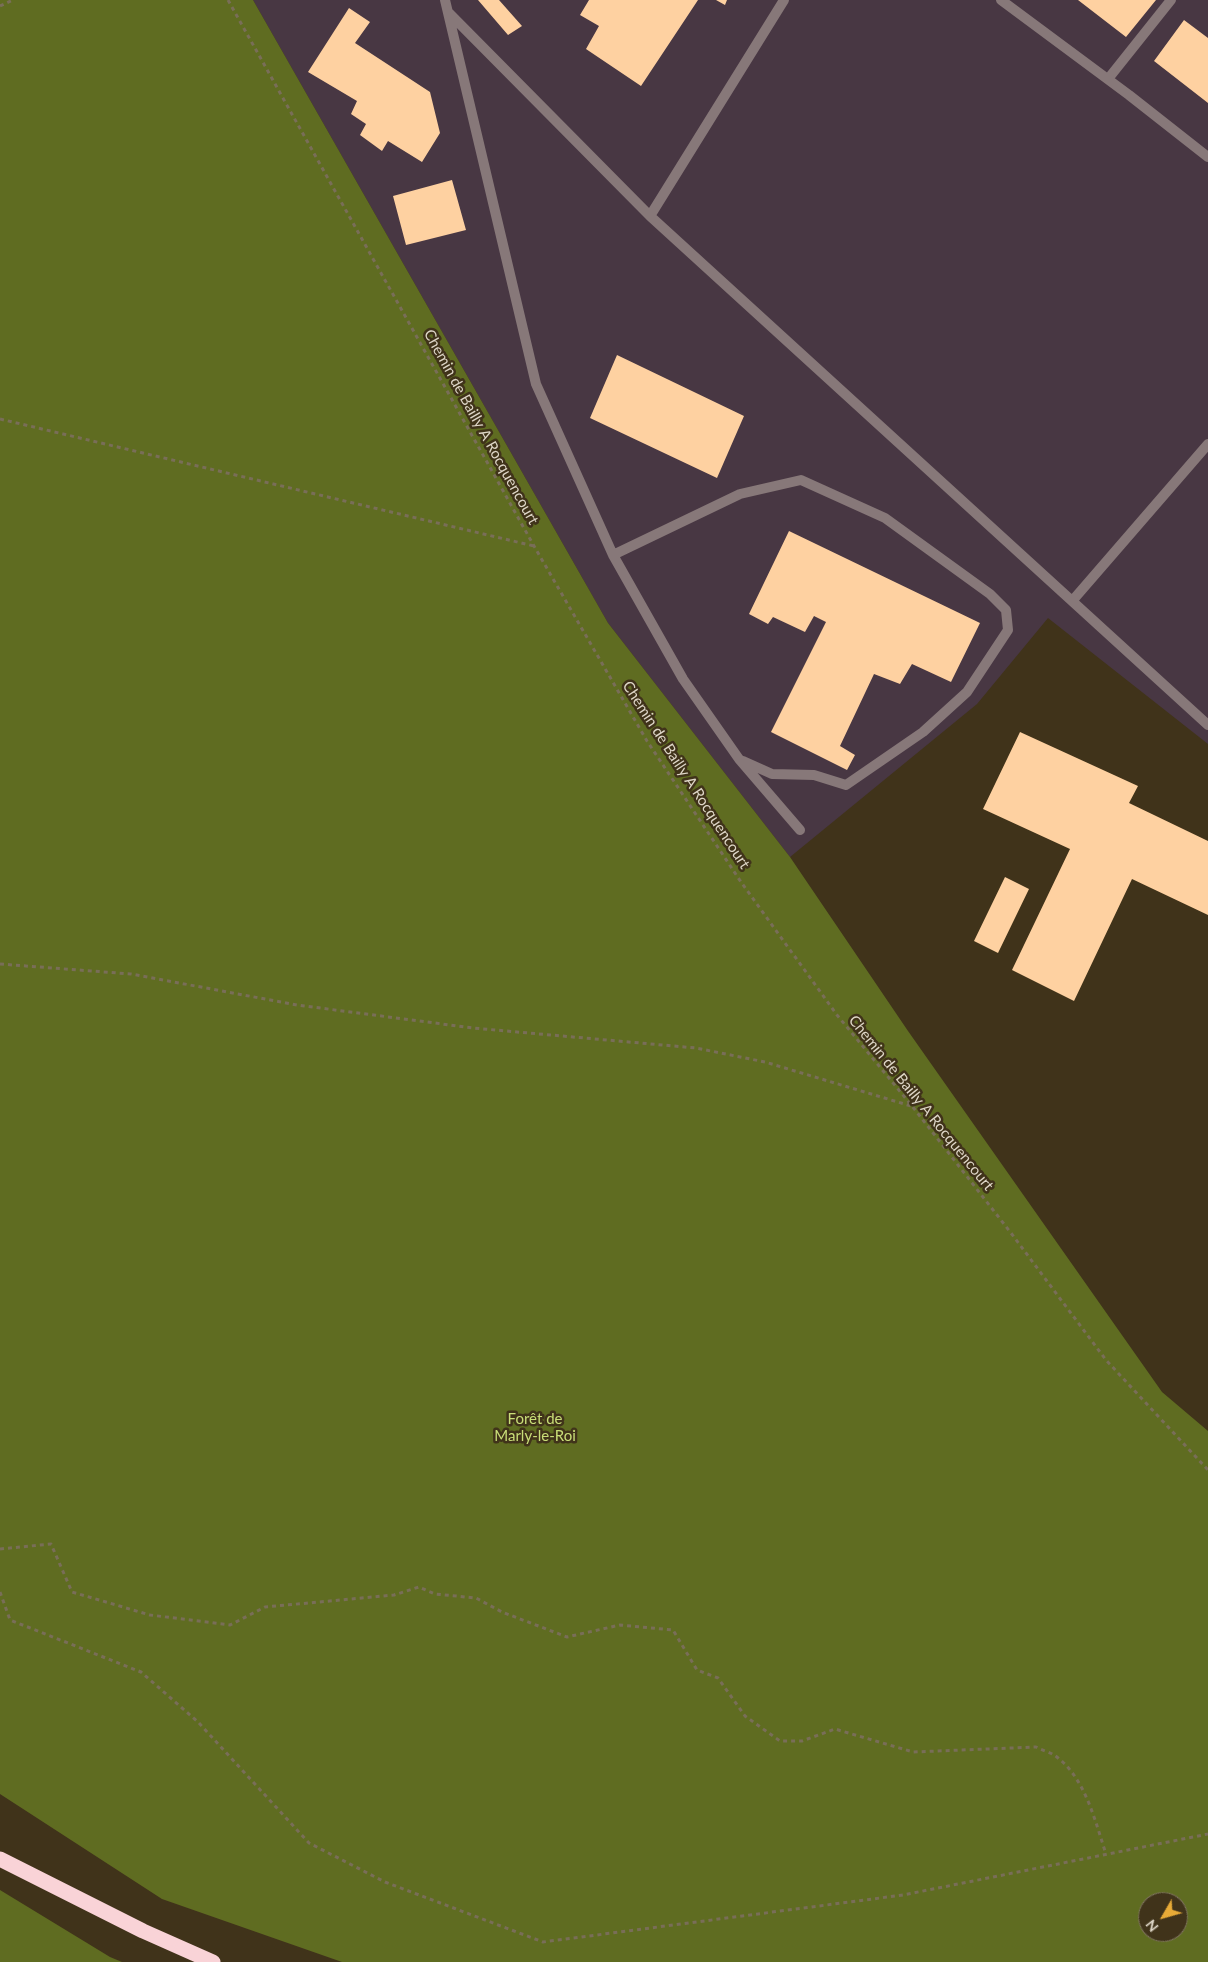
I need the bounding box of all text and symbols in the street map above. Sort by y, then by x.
street label: Chemin de Bailly A Rocquencourt [420,326,542,528]
street label: Chemin de Bailly A Rocquencourt [618,678,754,872]
street label: Chemin de Bailly A Rocquencourt [845,1012,997,1194]
park label: Forêt de Marly-le-Roi [494,1410,576,1445]
north arrow [1138,1892,1188,1942]
text: N [1142,1916,1162,1935]

